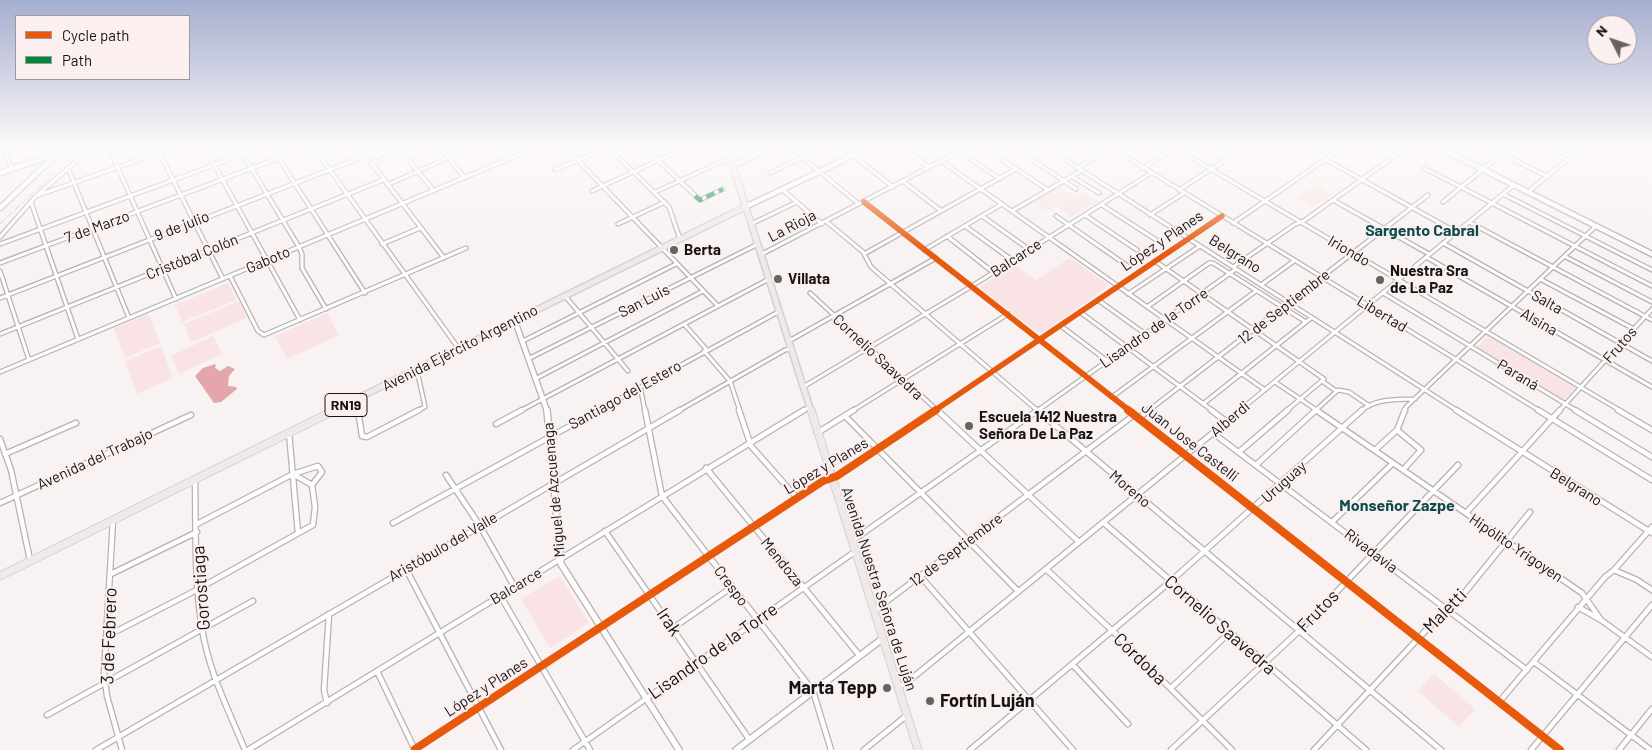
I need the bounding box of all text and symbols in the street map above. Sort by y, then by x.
legend [15,15,190,80]
north arrow [1587,15,1637,65]
text: N [1592,21,1611,40]
text: Cycle path [62,26,129,44]
text: Path [62,51,92,69]
street label: La Rioja [765,206,819,246]
street label: 7 de Marzo [62,207,132,247]
street label: 9 de julio [152,207,212,245]
street label: López y Planes [1117,207,1207,275]
district label: Sargento Cabral [1365,221,1479,241]
street label: Cristóbal Colón [143,230,241,284]
street label: Belgrano [1206,231,1264,277]
street label: Iriondo [1325,232,1373,270]
street label: Balcarce [987,235,1045,281]
place label: Berta [684,241,721,259]
street label: Gaboto [243,243,293,277]
marker: Berta [668,244,680,256]
place label: Nuestra Sra de La Paz [1390,262,1469,297]
street label: 12 de Septiembre [1234,266,1334,348]
place label: Villata [788,270,830,288]
marker: Villata [772,273,784,285]
marker: Nuestra Sra de La Paz [1374,274,1386,286]
street label: San Luis [615,280,673,322]
street label: Lisandro de la Torre [1097,284,1211,372]
street label: Salta [1528,286,1566,318]
street label: Libertad [1354,292,1410,336]
street label: Avenida Ejército Argentino [379,301,541,395]
street label: Alsina [1517,304,1561,340]
street label: Cornelio Saavedra [829,310,927,404]
street label: Frutos [1599,323,1641,367]
street label: Paraná [1494,356,1542,394]
street label: Santiago del Estero [565,357,685,433]
road number: RN19 [325,394,367,416]
street label: Alberdi [1207,397,1253,441]
street label: Juan Jose Castelli [1138,398,1242,486]
place label: Escuela 1412 Nuestra Señora De La Paz [979,408,1117,443]
marker: Escuela 1412 Nuestra Señora De La Paz [963,420,975,432]
street label: Miguel de Azcuenaga [539,422,569,558]
street label: Avenida del Trabajo [34,424,156,494]
street label: López y Planes [780,434,872,498]
street label: Uruguay [1258,457,1310,507]
street label: Belgrano [1547,464,1605,510]
street label: Moreno [1106,467,1154,511]
street label: Avenida Nuestra Señora de Luján [837,485,921,693]
district label: Monseñor Zazpe [1339,496,1455,516]
street label: Aristóbulo del Valle [385,508,501,586]
street label: 12 de Septiembre [906,509,1006,591]
street label: Hipólito Yrigoyen [1466,510,1566,586]
street label: Rivadavia [1341,525,1401,577]
street label: Mendoza [757,534,807,590]
street label: Gorostiaga [187,545,215,631]
street label: Crespo [710,562,752,610]
street label: Balcarce [487,564,545,608]
street label: Cornelio Saavedra [1160,571,1280,679]
street label: Maletti [1419,584,1471,638]
street label: Frutos [1293,585,1343,637]
street label: 3 de Febrero [97,587,121,685]
street label: Lisandro de la Torre [644,598,782,704]
street label: Irak [652,604,686,640]
street label: Córdoba [1109,628,1171,690]
street label: López y Planes [441,653,531,721]
place label: Marta Tepp [788,677,877,699]
marker: Marta Tepp [881,682,893,694]
place label: Fortín Luján [940,690,1035,712]
marker: Fortín Luján [924,695,936,707]

